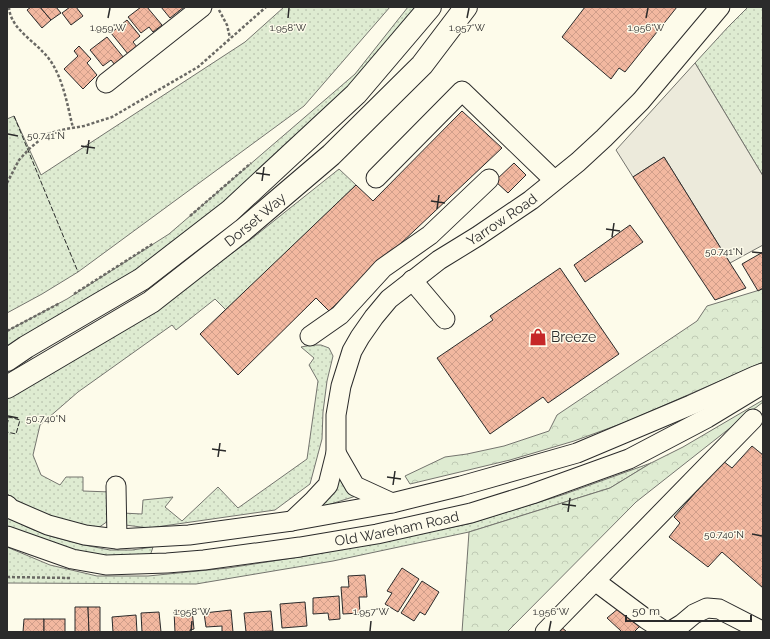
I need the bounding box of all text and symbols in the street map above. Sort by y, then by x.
text: 1.959°W [90,22,127,33]
text: 1.958°W [270,22,307,33]
text: 1.957°W [449,22,485,33]
text: 1.956°W [628,22,665,33]
text: 50.741°N [27,130,65,141]
street label: Dorset Way [221,189,289,250]
street label: Yarrow Road [464,190,540,249]
text: 50.741°N [705,246,743,257]
shop icon: Breeze [528,327,548,347]
place label: Breeze [551,329,596,345]
text: 50.740°N [26,413,66,424]
street label: Old Wareham Road [333,508,460,549]
text: 50.740°N [704,529,744,540]
scale bar [626,597,751,623]
text: 50 m [632,604,660,618]
text: 1.958°W [174,606,211,617]
text: 1.957°W [353,606,389,617]
text: 1.956°W [533,606,570,617]

